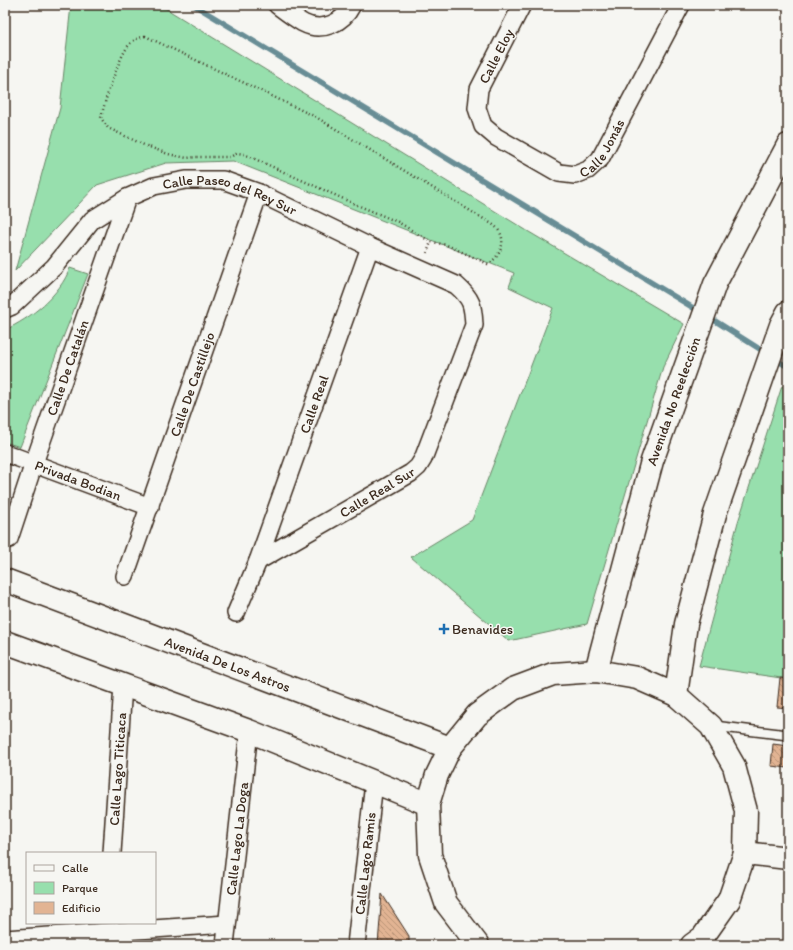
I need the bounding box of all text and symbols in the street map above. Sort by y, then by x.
street label: Calle Eloy [475,26,518,87]
street label: Calle Jonás [577,116,629,182]
street label: Calle Paseo del Rey Sur [161,172,300,219]
street label: Calle De Catalán [43,318,93,418]
street label: Calle De Castillejo [166,330,219,439]
street label: Avenida No Reelección [643,335,705,468]
street label: Calle Real [296,373,333,436]
street label: Privada Bodian [32,457,124,505]
street label: Calle Real Sur [336,463,418,522]
place label: Benavides [452,621,513,638]
marker: Benavides [439,624,449,634]
street label: Avenida De Los Astros [162,633,293,696]
street label: Calle Lago Titicaca [106,712,130,826]
street label: Calle Lago La Doga [223,780,252,896]
street label: Calle Lago Ramis [351,811,380,916]
legend [26,852,156,924]
text: Calle [62,861,89,875]
text: Parque [62,881,98,895]
text: Edificio [62,901,101,915]

